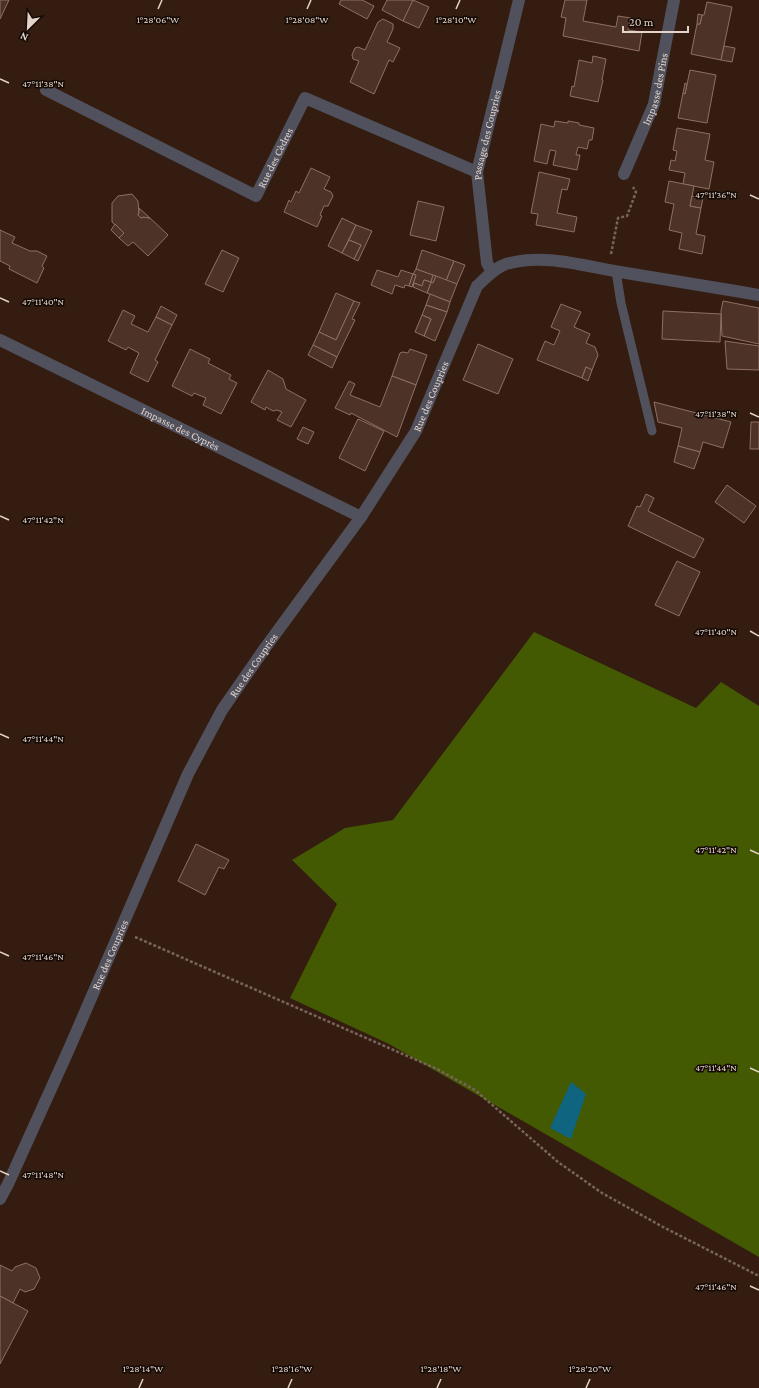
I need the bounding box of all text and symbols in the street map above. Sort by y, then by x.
north arrow [8,8,48,48]
scale bar [623,8,688,34]
text: 1°28'06"W [137,14,180,25]
text: 1°28'08"W [286,14,329,25]
text: 1°28'10"W [435,14,477,25]
text: 20 m [629,15,654,29]
text: N [18,30,30,44]
street label: Impasse des Pins [640,52,670,127]
text: 47°11'38"N [22,78,64,89]
street label: Passage des Coupries [471,88,503,181]
street label: Rue des Cèdres [255,126,295,190]
text: 47°11'36"N [695,189,737,200]
text: 47°11'40"N [22,296,65,307]
street label: Rue des Coupries [411,359,451,433]
street label: Impasse des Cyprès [139,404,222,453]
text: 47°11'38"N [695,408,737,419]
text: 47°11'42"N [22,514,64,525]
text: 47°11'40"N [695,626,738,637]
street label: Rue des Coupries [227,631,280,699]
text: 47°11'44"N [22,733,64,744]
text: 47°11'42"N [695,844,737,855]
street label: Rue des Coupries [89,918,130,992]
text: 47°11'46"N [22,951,64,962]
text: 47°11'44"N [695,1062,737,1073]
text: 47°11'48"N [22,1169,64,1180]
text: 47°11'46"N [695,1281,737,1292]
text: 1°28'14"W [123,1363,164,1374]
text: 1°28'16"W [272,1363,313,1374]
text: 1°28'18"W [421,1363,462,1374]
text: 1°28'20"W [569,1363,612,1374]

